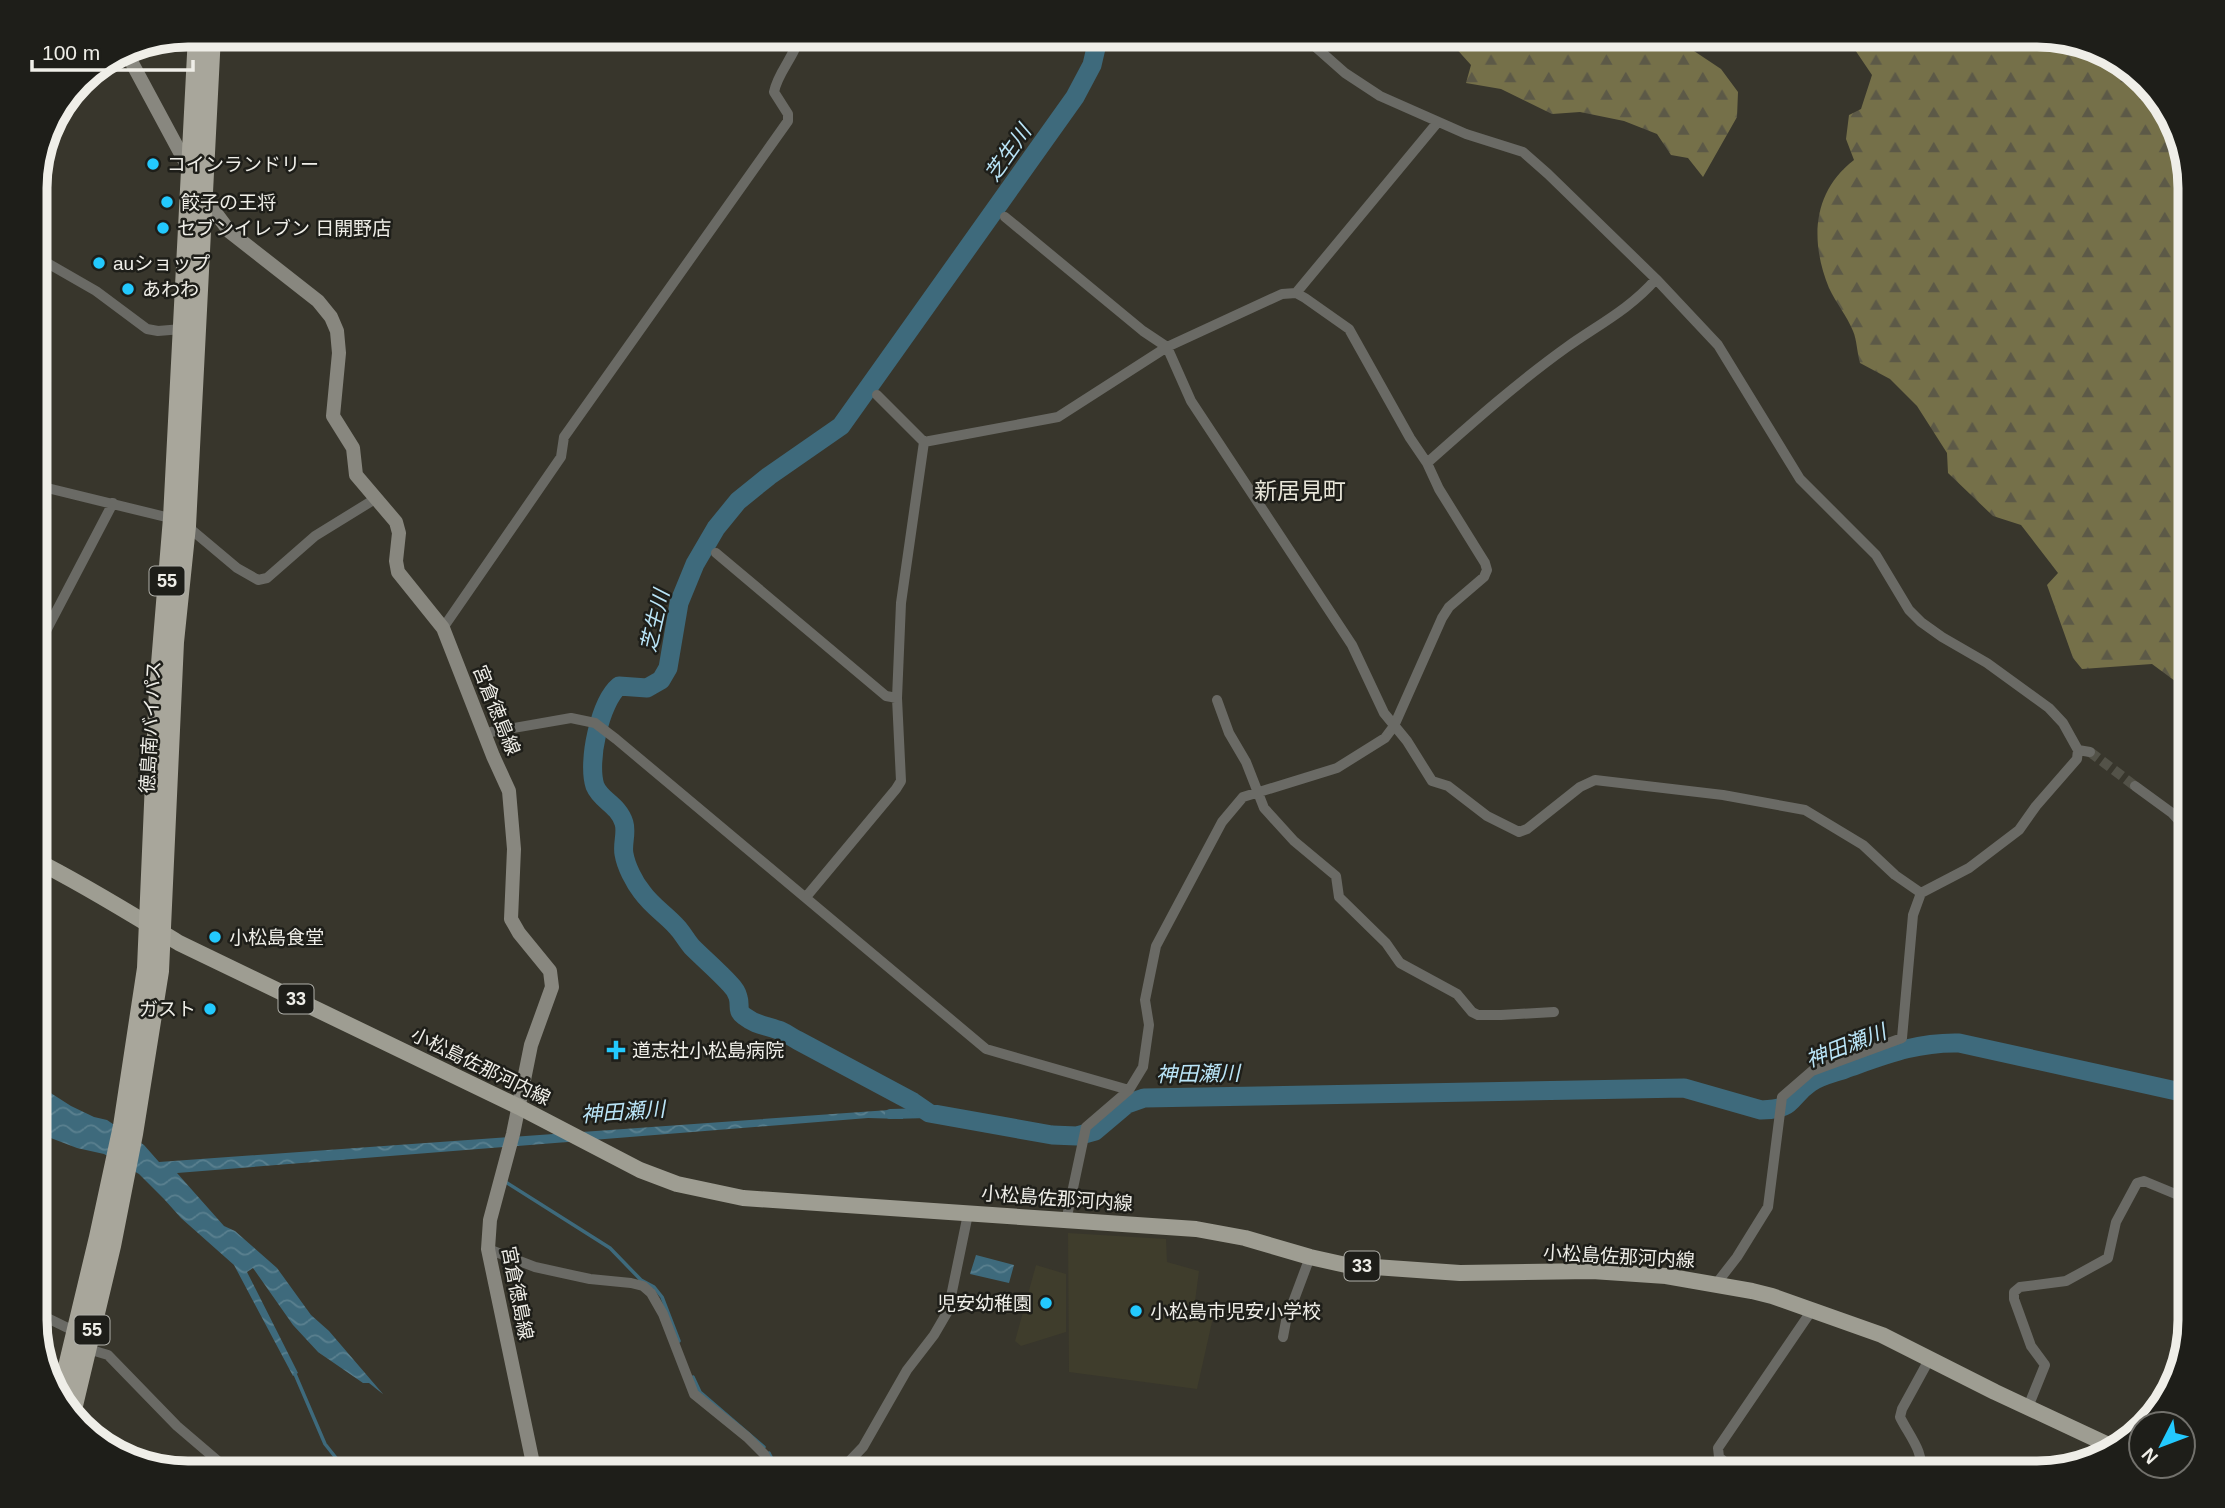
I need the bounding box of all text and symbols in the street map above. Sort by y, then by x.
scale bar [32,28,192,72]
text: 100 m [42,41,100,64]
water label: 芝生川 [980,119,1036,185]
place label: コインランドリー [167,154,319,175]
marker: コインランドリー [145,156,161,172]
place label: 餃子の王将 [181,192,276,213]
marker: 餃子の王将 [159,194,175,210]
place label: セブンイレブン 日開野店 [177,218,391,239]
marker: セブンイレブン 日開野店 [155,220,171,236]
place label: auショップ [113,253,210,274]
marker: auショップ [91,255,107,271]
place label: あわわ [142,279,199,300]
marker: あわわ [120,281,136,297]
district label: 新居見町 [1254,478,1346,504]
road number: 55 [150,566,184,596]
water label: 芝生川 [636,586,673,654]
street label: 徳島南バイパス [137,660,164,794]
street label: 宮倉徳島線 [469,662,524,758]
place label: 小松島食堂 [229,927,324,948]
marker: 小松島食堂 [207,929,223,945]
road number: 33 [278,984,314,1014]
place label: ガスト [139,999,196,1020]
marker: ガスト [202,1001,218,1017]
water label: 神田瀬川 [1802,1019,1891,1071]
street label: 小松島佐那河内線 [408,1024,554,1109]
marker: 道志社小松島病院 [606,1040,626,1060]
place label: 道志社小松島病院 [632,1040,784,1061]
water label: 神田瀬川 [1156,1061,1242,1086]
water label: 神田瀬川 [580,1097,668,1126]
street label: 小松島佐那河内線 [980,1183,1134,1214]
street label: 小松島佐那河内線 [1543,1242,1695,1271]
street label: 宮倉徳島線 [498,1244,537,1342]
road number: 33 [1344,1252,1380,1280]
place label: 児安幼稚園 [937,1293,1032,1314]
marker: 児安幼稚園 [1038,1295,1054,1311]
place label: 小松島市児安小学校 [1150,1301,1321,1322]
marker: 小松島市児安小学校 [1128,1303,1144,1319]
road number: 55 [74,1316,110,1344]
north arrow [2127,1410,2197,1480]
text: N [2137,1444,2162,1468]

